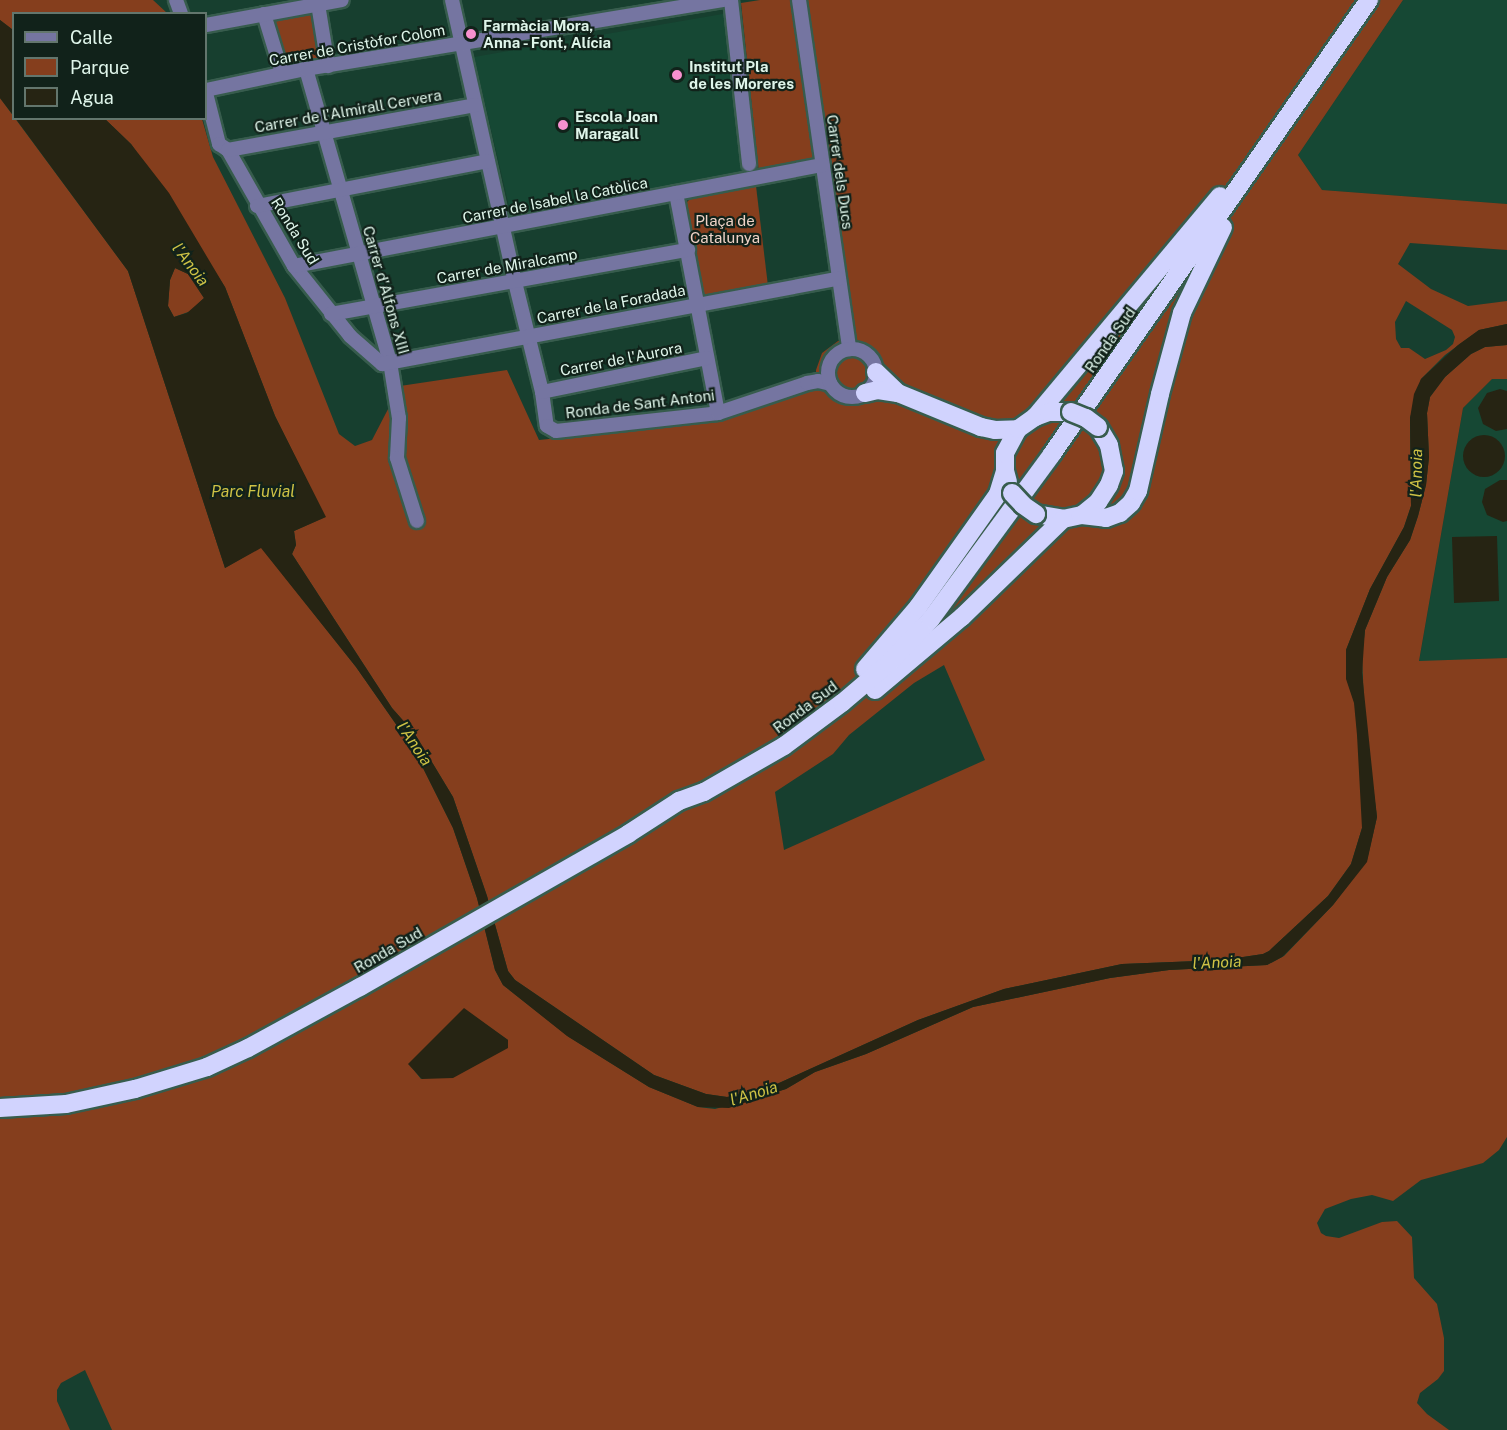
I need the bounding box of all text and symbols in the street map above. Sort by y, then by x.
legend [12,12,207,120]
place label: Farmàcia Mora, Anna - Font, Alícia [483,16,613,51]
street label: Carrer de Cristòfor Colom [267,21,447,69]
text: Calle [70,27,113,48]
marker: Farmàcia Mora, Anna - Font, Alícia [464,27,478,41]
text: Parque [70,57,130,78]
place label: Institut Pla de les Moreres [689,57,794,92]
marker: Institut Pla de les Moreres [670,68,684,82]
street label: Carrer de l'Almirall Cervera [253,86,443,136]
text: Agua [70,87,114,108]
place label: Escola Joan Maragall [575,107,658,142]
street label: Carrer dels Ducs [823,113,857,231]
marker: Escola Joan Maragall [556,118,570,132]
street label: Carrer de Isabel la Catòlica [461,173,649,227]
street label: Ronda Sud [267,194,323,268]
park label: Plaça de Catalunya [690,211,760,246]
street label: Carrer d'Alfons XIII [359,224,413,356]
water label: l'Anoia [168,240,212,290]
street label: Carrer de Miralcamp [435,245,579,287]
street label: Carrer de la Foradada [535,281,687,327]
street label: Ronda Sud [1081,304,1139,376]
street label: Carrer de l'Aurora [558,338,684,380]
street label: Ronda de Sant Antoni [564,386,716,422]
water label: l'Anoia [1407,448,1427,498]
water label: Parc Fluvial [211,482,295,502]
street label: Ronda Sud [769,677,841,737]
water label: l'Anoia [392,718,436,770]
street label: Ronda Sud [351,923,425,977]
water label: l'Anoia [1192,952,1242,974]
water label: l'Anoia [728,1078,780,1110]

